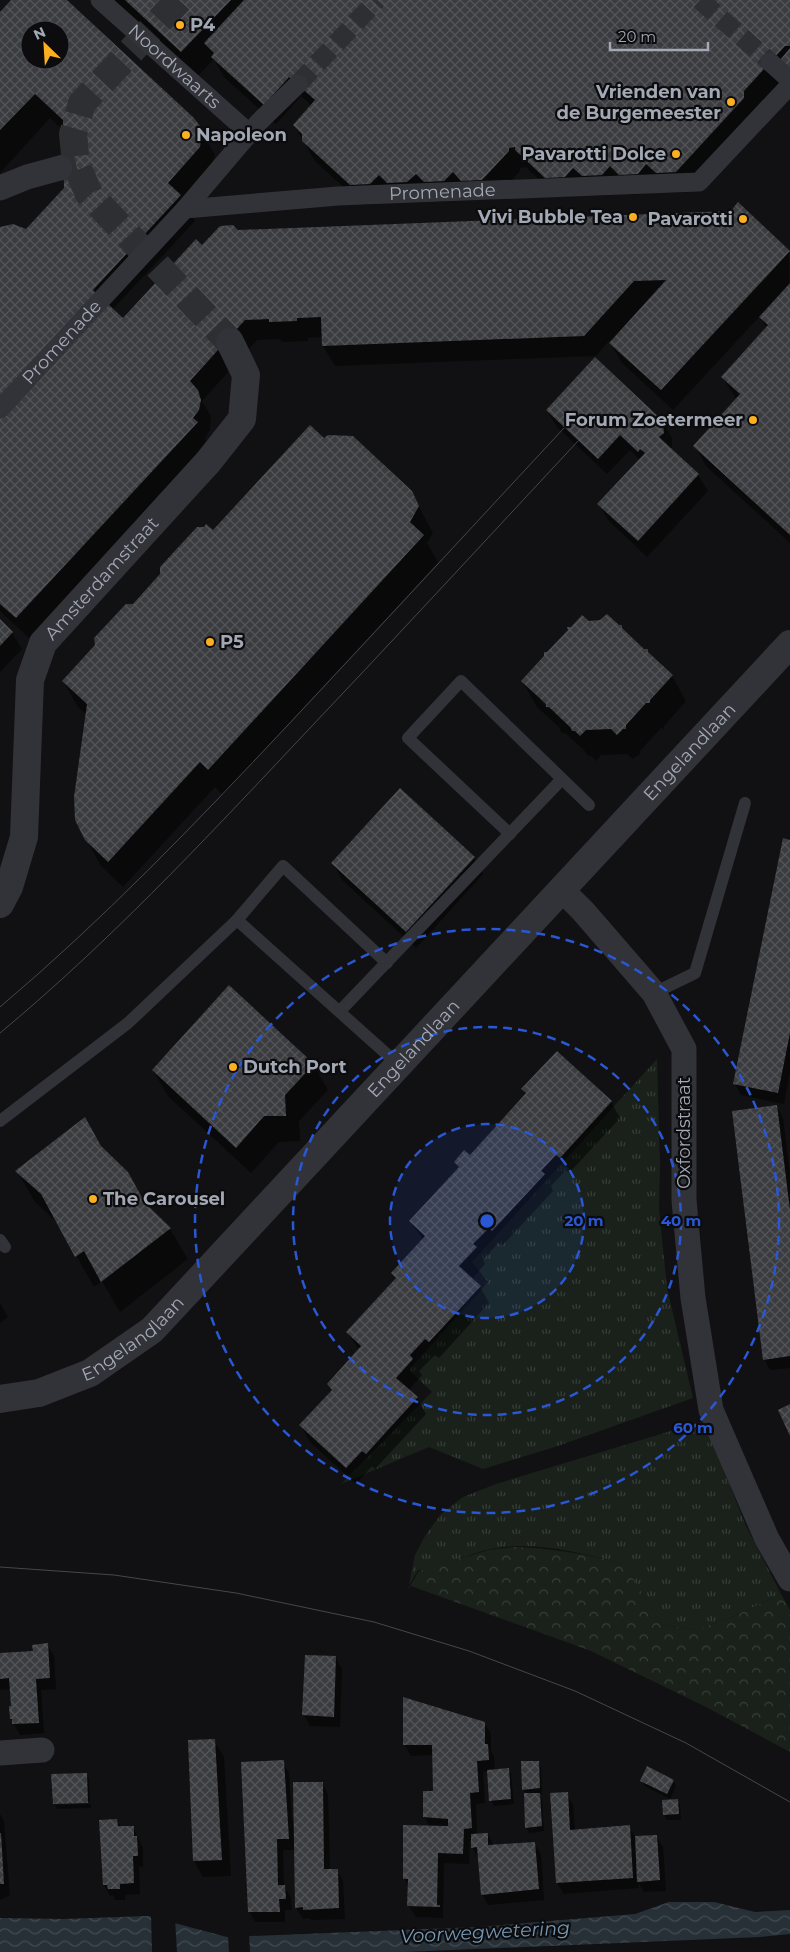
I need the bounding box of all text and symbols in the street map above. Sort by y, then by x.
place label: P4 [190,14,216,36]
street label: Noordwaarts [124,19,226,114]
marker: P4 [174,19,186,31]
north arrow [20,20,70,70]
scale bar [610,20,708,52]
text: N [31,23,48,44]
text: 20 m [618,27,656,46]
place label: Vrienden van de Burgemeester [557,81,721,124]
marker: Vrienden van de Burgemeester [725,96,737,108]
place label: Napoleon [196,124,287,146]
marker: Napoleon [180,129,192,141]
place label: Pavarotti Dolce [521,143,666,165]
marker: Pavarotti Dolce [670,148,682,160]
street label: Promenade [389,179,496,205]
place label: Vivi Bubble Tea [477,206,623,228]
place label: Pavarotti [647,208,733,230]
marker: Vivi Bubble Tea [627,211,639,223]
marker: Pavarotti [737,213,749,225]
street label: Promenade [17,295,106,389]
place label: Forum Zoetermeer [565,409,743,431]
marker: Forum Zoetermeer [747,414,759,426]
street label: Amsterdamstraat [40,512,163,645]
place label: P5 [220,631,244,653]
marker: P5 [204,636,216,648]
street label: Engelandlaan [639,699,740,805]
street label: Engelandlaan [363,995,465,1102]
place label: Dutch Port [243,1056,347,1078]
marker: Dutch Port [227,1061,239,1073]
street label: Oxfordstraat [673,1077,695,1189]
place label: The Carousel [103,1188,225,1210]
marker: The Carousel [87,1193,99,1205]
text: 20 m [564,1211,604,1230]
text: 40 m [661,1211,701,1230]
centre of rings [478,1212,496,1230]
street label: Engelandlaan [79,1292,189,1386]
text: 60 m [673,1418,713,1437]
water label: Voorwegwetering [399,1916,571,1948]

